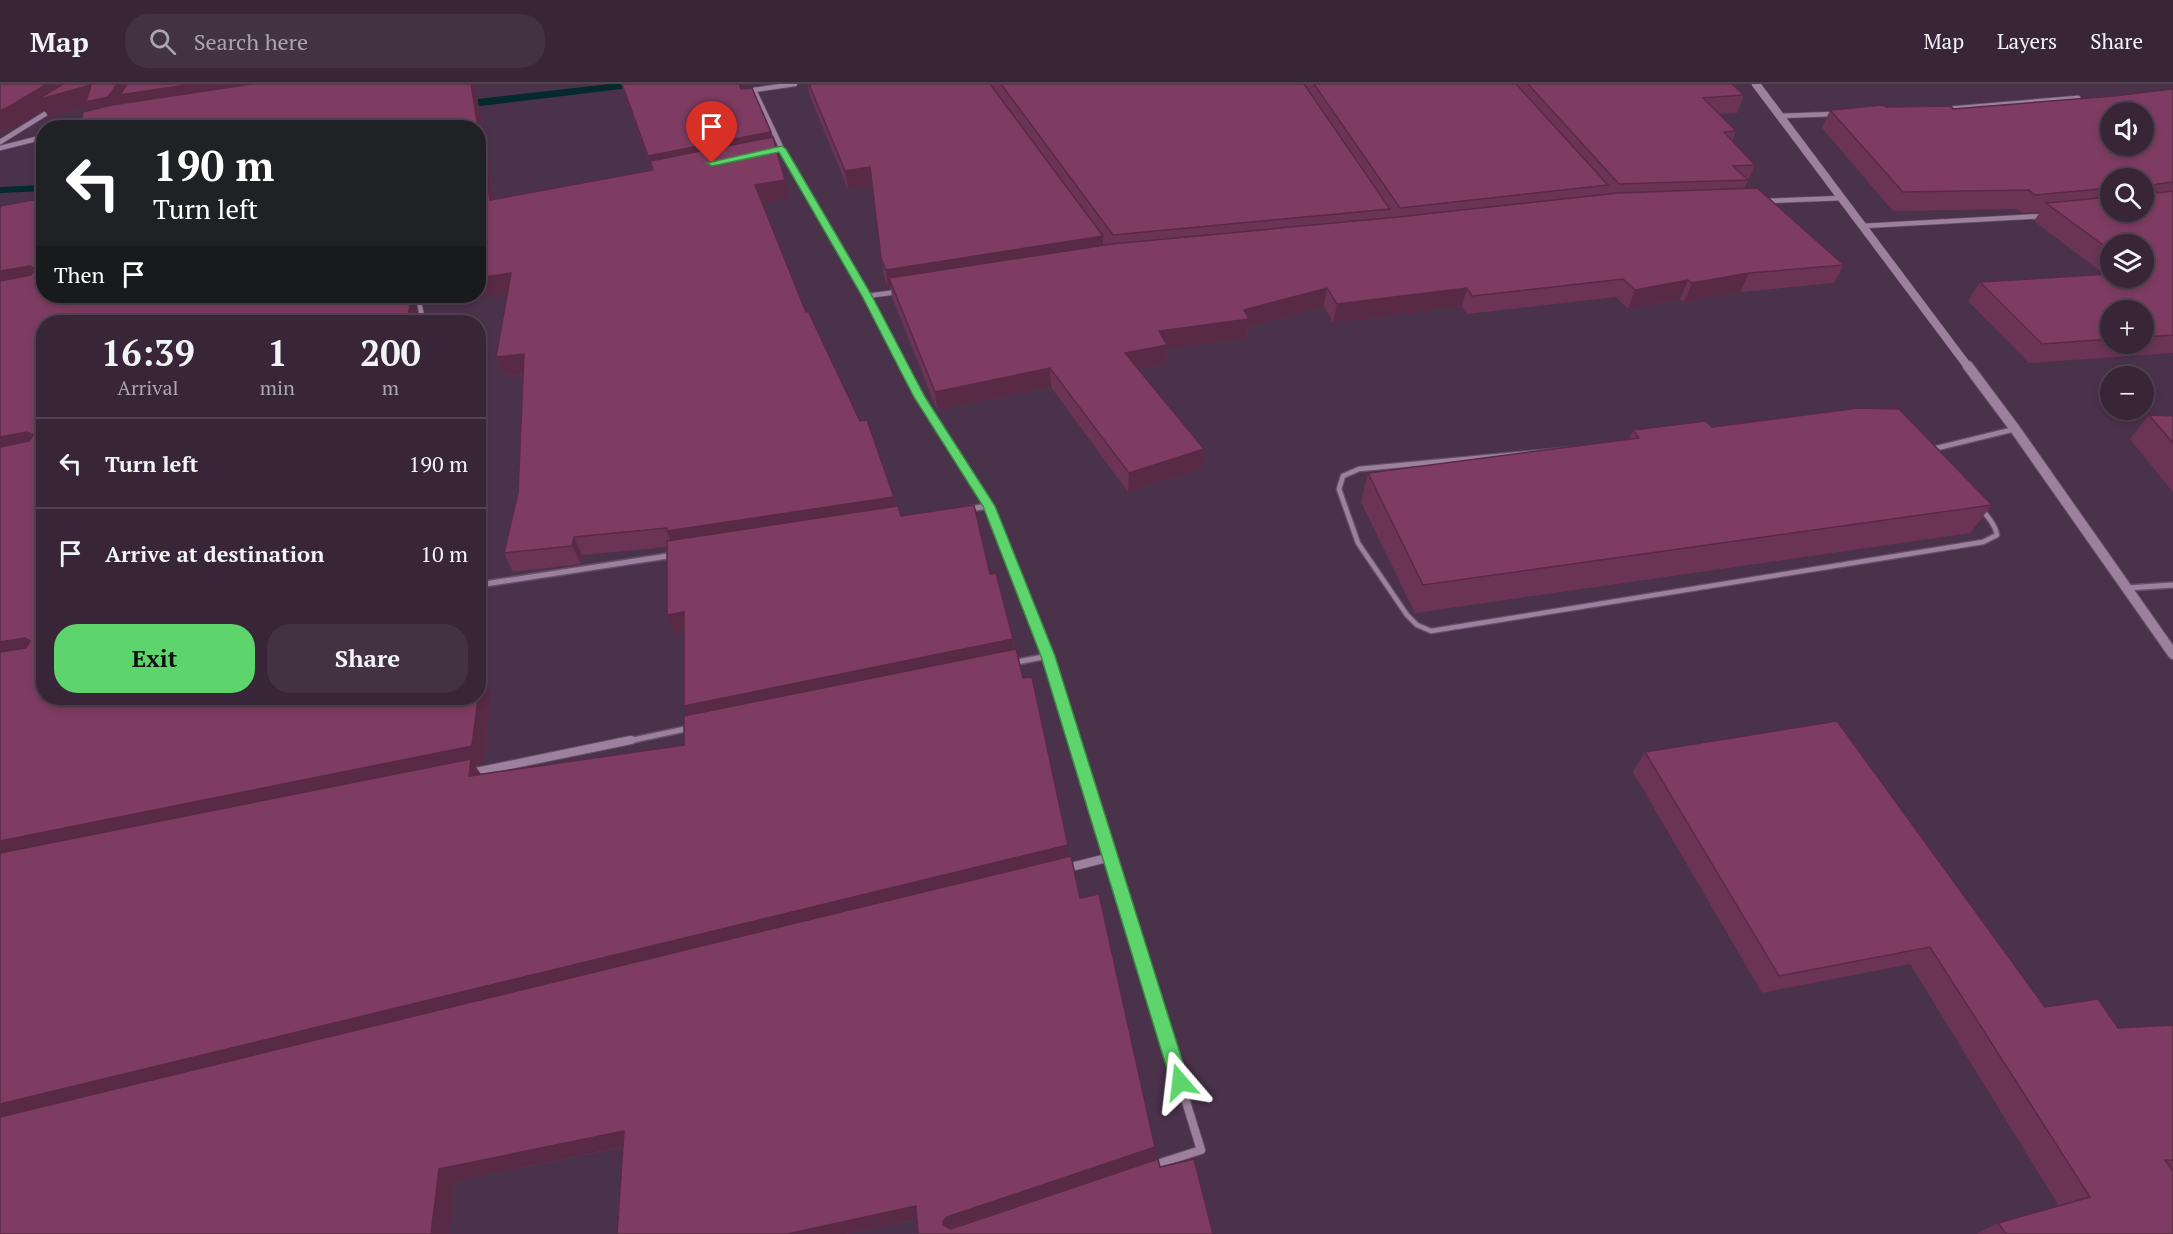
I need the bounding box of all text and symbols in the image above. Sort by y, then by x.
search box [125,14,545,68]
text: Map [30,23,89,60]
icon: search [146,25,179,58]
text: Search here [194,27,308,56]
text: Map [1923,27,1964,55]
text: Layers [1997,27,2057,55]
text: Share [2090,27,2143,55]
pin [686,101,737,163]
map controls [2100,102,2154,420]
button: sound [2100,102,2154,156]
icon: arrive [695,110,728,143]
text: 190 m [153,137,274,193]
icon: left [54,144,132,222]
button: search [2100,168,2154,222]
text: Turn left [153,191,258,227]
button: layers [2100,234,2154,288]
icon: arrive [117,258,150,291]
text: Then [54,260,105,289]
button: + [2100,300,2154,354]
text: 16:39 [101,329,195,376]
text: 1 [267,329,288,376]
text: 200 [360,329,421,376]
button: − [2100,366,2154,420]
text: Arrival [117,374,179,401]
text: min [260,374,295,401]
text: m [382,374,399,401]
icon: left [54,447,87,480]
text: Turn left [105,449,198,478]
text: 190 m [408,449,468,478]
icon: arrive [54,537,87,570]
text: Arrive at destination [105,539,324,568]
text: 10 m [420,539,468,568]
button: Exit [54,624,255,693]
button: Share [267,624,468,693]
position arrow [1148,1050,1212,1114]

